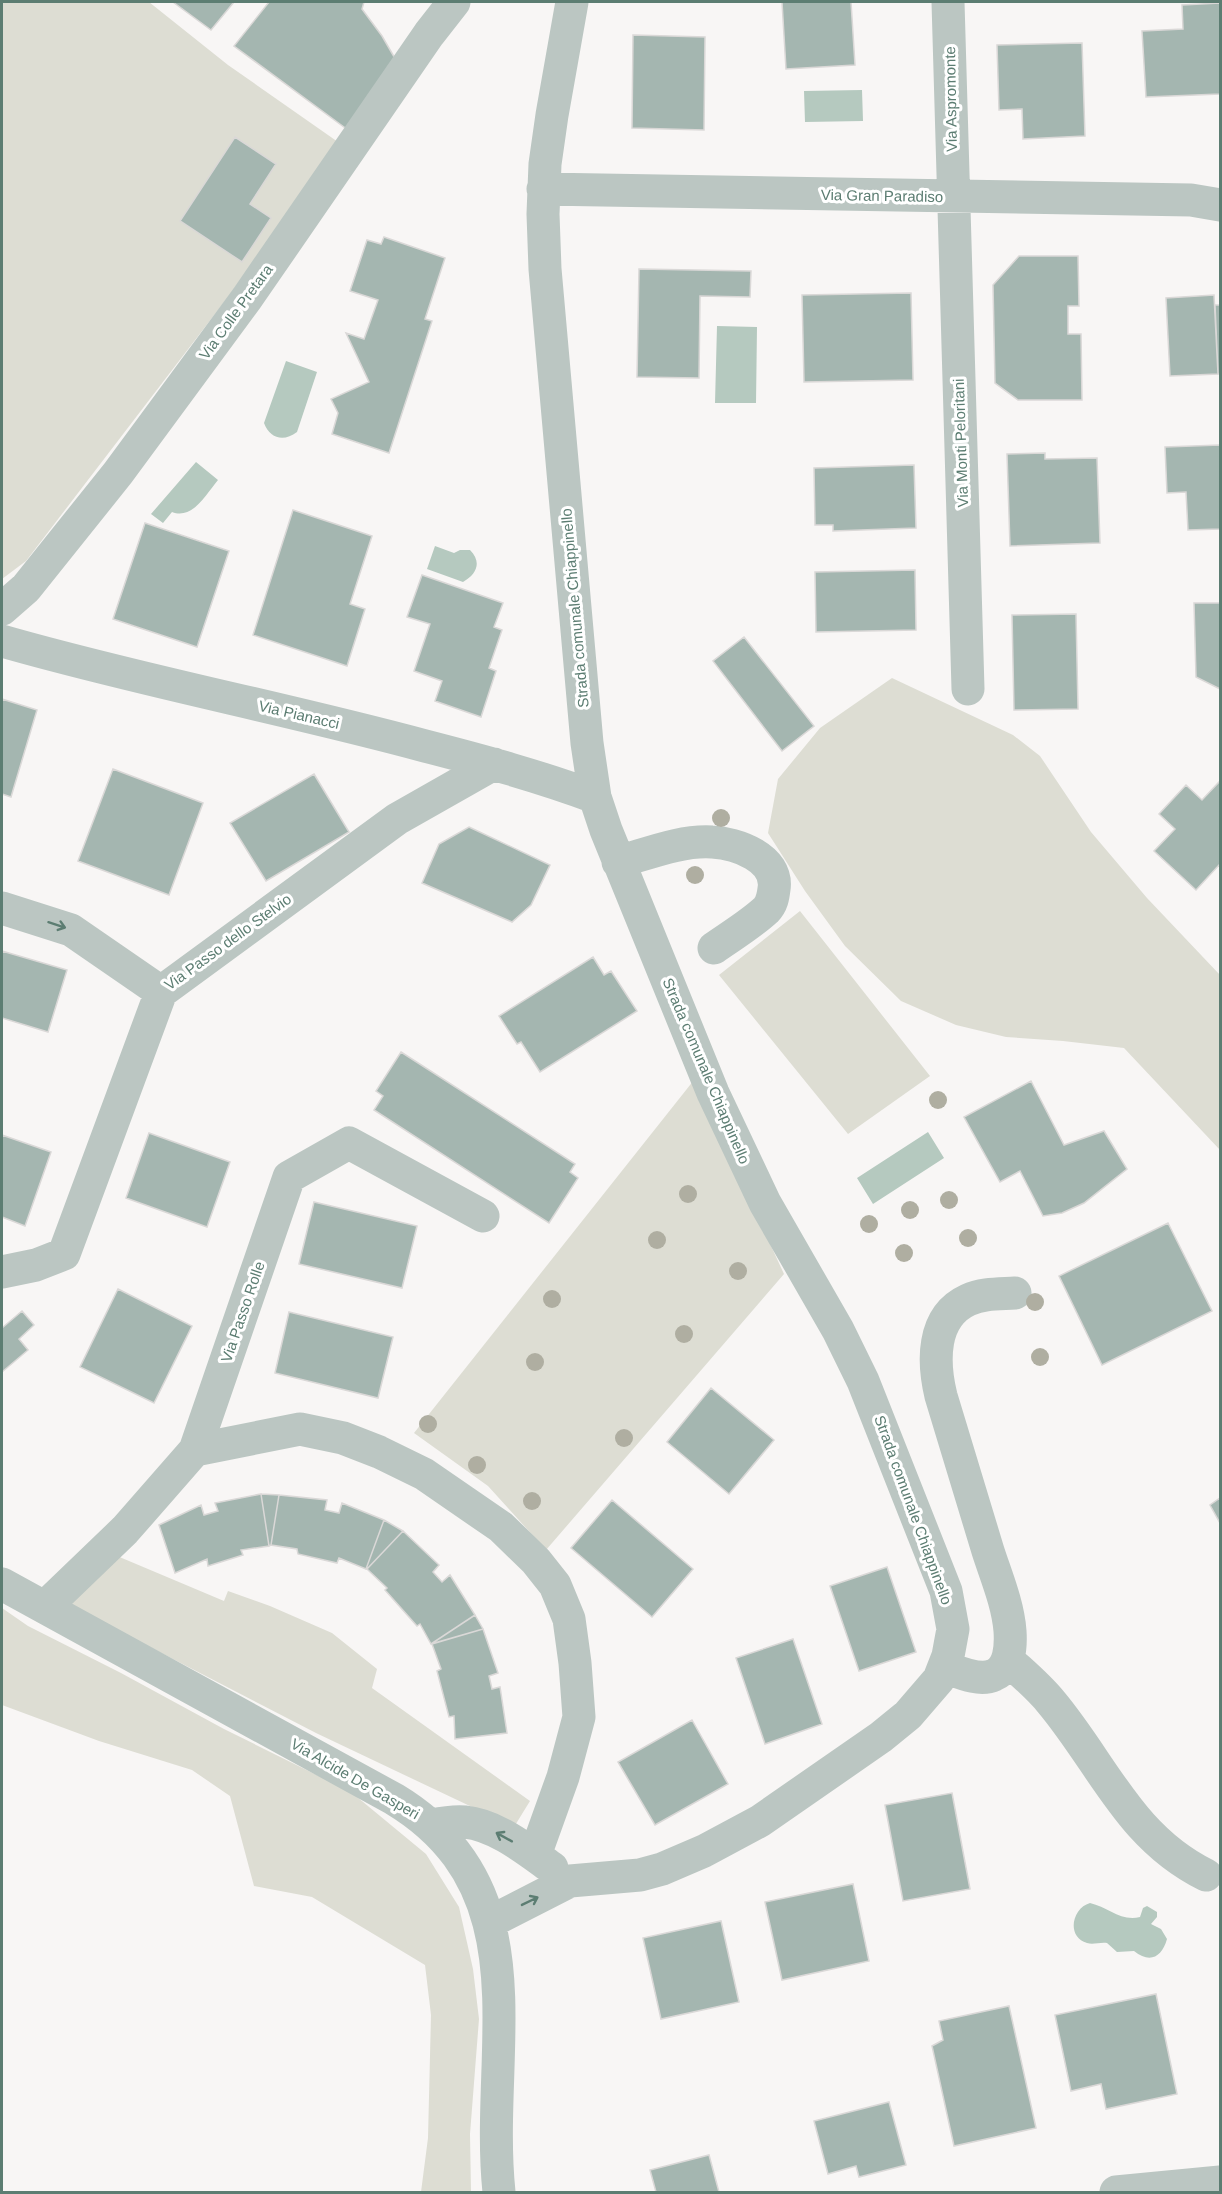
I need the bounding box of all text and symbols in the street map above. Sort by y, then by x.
street label: Via Aspromonte [941,46,960,152]
street label: Via Gran Paradiso [821,186,943,205]
street label: Via Colle Pretara [195,260,276,362]
street label: Via Monti Peloritani [950,378,971,508]
street label: Strada comunale Chiappinello [557,508,592,708]
street label: Via Pianacci [257,697,341,732]
street label: Via Passo dello Stelvio [161,890,294,993]
one-way arrow [47,920,66,931]
street label: Strada comunale Chiappinello [660,975,753,1166]
street label: Via Passo Rolle [217,1259,268,1365]
street label: Strada comunale Chiappinello [871,1413,956,1607]
street label: Via Alcide De Gasperi [288,1735,423,1822]
one-way arrow [496,1831,513,1843]
one-way arrow [521,1895,539,1907]

